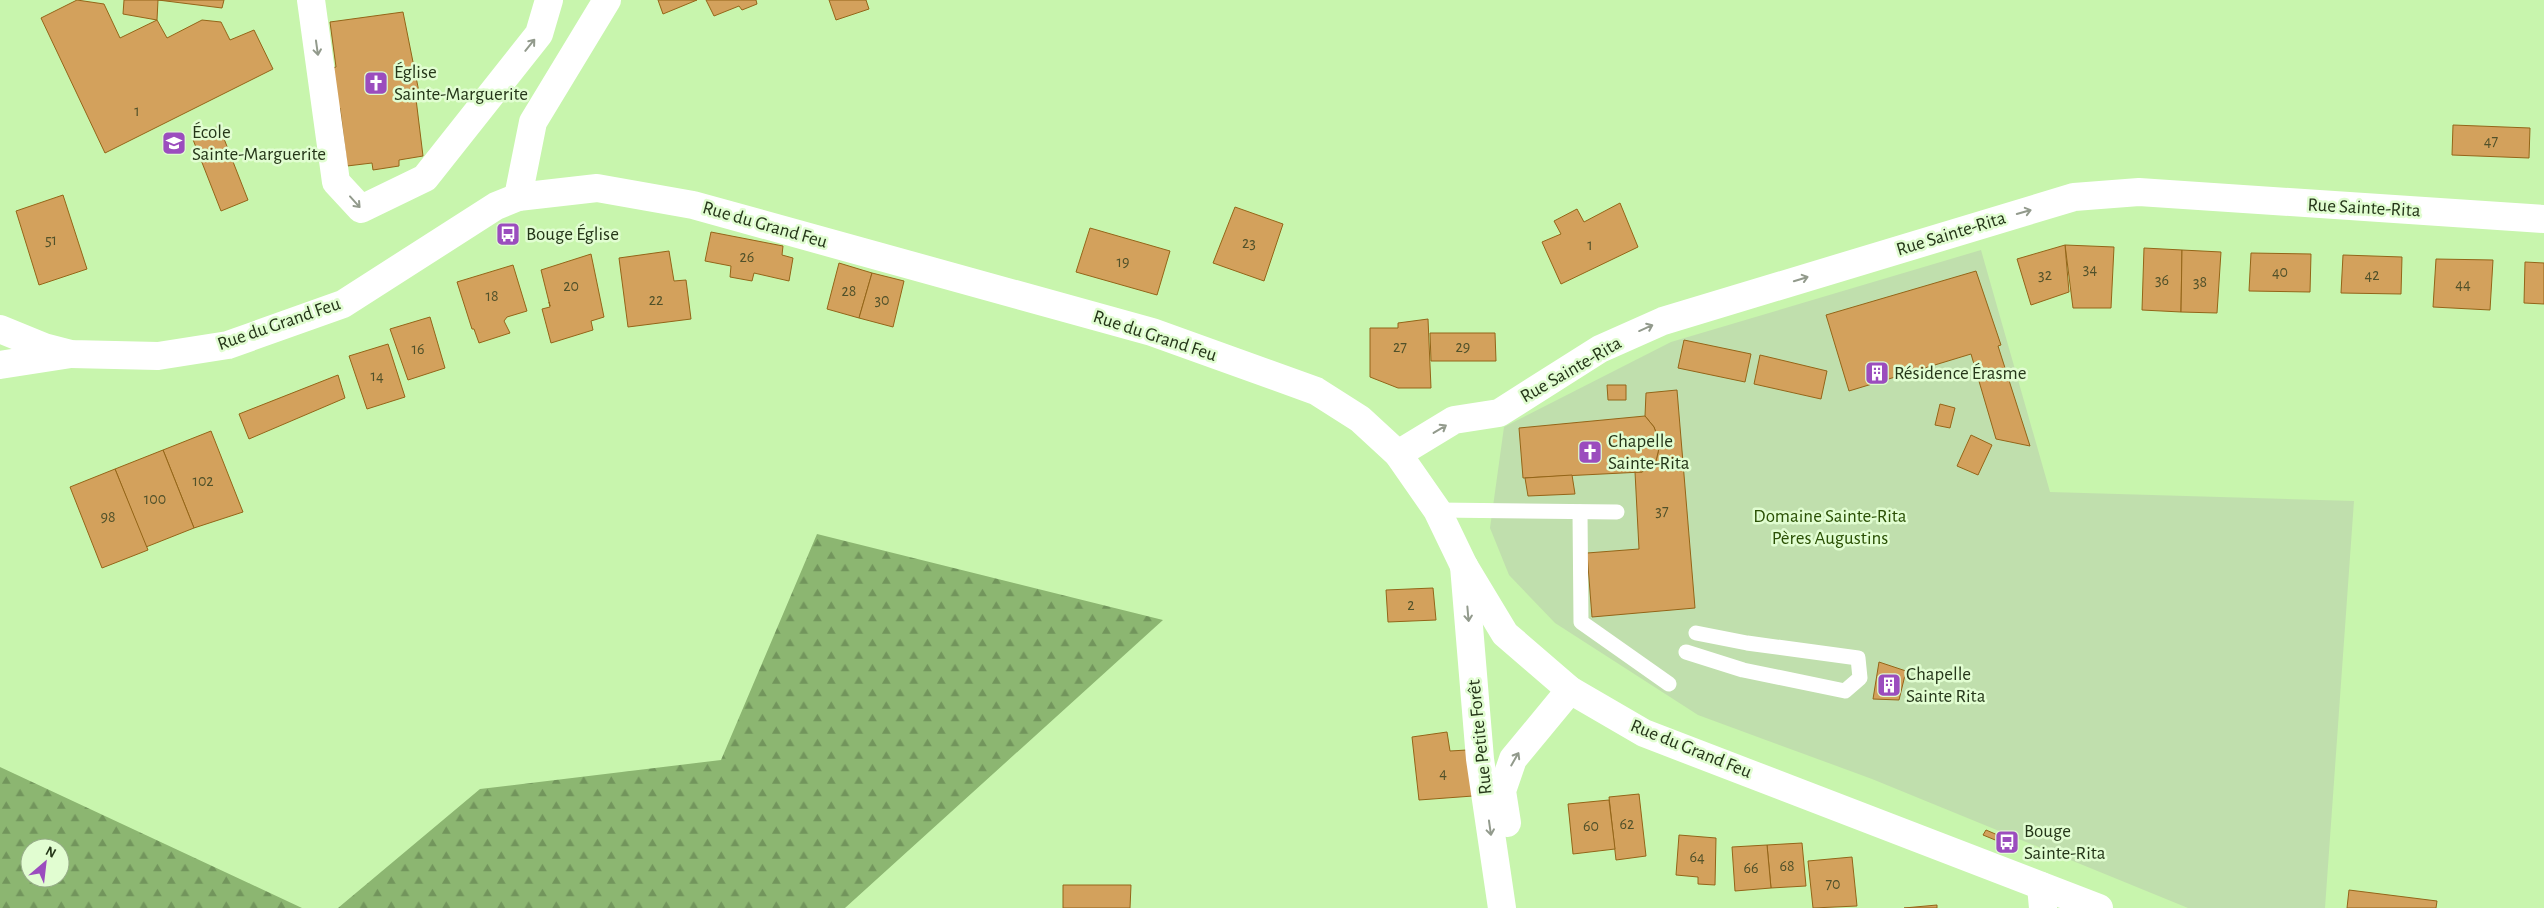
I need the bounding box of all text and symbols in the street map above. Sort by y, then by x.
one-way arrow [525,39,536,52]
one-way arrow [312,40,322,56]
place label: Église Sainte-Marguerite [394,61,528,104]
church icon: Église Sainte-Marguerite [363,70,389,96]
house number: 1 [134,103,140,119]
place label: École Sainte-Marguerite [192,121,326,164]
school or university icon: École Sainte-Marguerite [161,130,187,156]
house number: 47 [2484,133,2499,149]
one-way arrow [349,196,360,209]
street label: Rue Sainte-Rita [2307,196,2421,220]
street label: Rue du Grand Feu [701,198,830,252]
one-way arrow [2015,206,2031,216]
street label: Rue Sainte-Rita [1894,208,2008,260]
bus stop icon: Bouge Église [495,221,521,247]
place label: Bouge Église [526,223,619,244]
house number: 51 [45,232,57,248]
house number: 23 [1242,235,1256,251]
house number: 1 [1587,237,1593,253]
house number: 26 [740,249,754,265]
house number: 19 [1116,254,1130,270]
house number: 34 [2083,261,2097,277]
house number: 40 [2272,264,2288,280]
house number: 32 [2038,267,2052,283]
house number: 42 [2365,267,2379,283]
house number: 36 [2155,272,2169,288]
one-way arrow [1793,274,1808,283]
house number: 38 [2193,274,2207,290]
house number: 44 [2455,276,2471,292]
house number: 20 [563,278,579,294]
house number: 28 [842,283,856,299]
house number: 18 [485,288,499,304]
house number: 22 [649,292,663,308]
house number: 30 [874,292,890,308]
street label: Rue du Grand Feu [215,294,343,354]
street label: Rue du Grand Feu [1091,307,1219,365]
one-way arrow [1638,323,1653,333]
street label: Rue Sainte-Rita [1517,333,1625,407]
house number: 27 [1393,339,1407,355]
house number: 29 [1456,339,1470,355]
house number: 16 [411,341,425,357]
building icon: Résidence Érasme [1864,360,1890,386]
place label: Résidence Érasme [1894,362,2027,383]
house number: 14 [370,368,384,384]
one-way arrow [1432,423,1446,433]
place label: Chapelle Sainte-Rita [1608,432,1690,473]
church icon: Chapelle Sainte-Rita [1577,439,1603,465]
house number: 102 [192,473,214,489]
house number: 100 [144,491,166,507]
house number: 37 [1655,503,1669,519]
park label: Domaine Sainte-Rita Pères Augustins [1753,507,1907,548]
house number: 98 [100,509,116,525]
house number: 2 [1407,597,1415,613]
one-way arrow [1463,606,1473,622]
place label: Chapelle Sainte Rita [1906,665,1986,706]
building icon: Chapelle Sainte Rita [1876,672,1902,698]
street label: Rue Petite Forêt [1465,679,1495,795]
street label: Rue du Grand Feu [1628,716,1755,782]
one-way arrow [1510,752,1520,766]
house number: 4 [1439,765,1447,781]
house number: 62 [1620,816,1634,832]
house number: 60 [1583,818,1599,834]
one-way arrow [1486,820,1496,836]
place label: Bouge Sainte-Rita [2024,822,2106,863]
bus stop icon: Bouge Sainte-Rita [1994,829,2020,855]
north arrow [20,838,70,888]
text: N [43,844,58,861]
house number: 64 [1689,849,1705,865]
house number: 68 [1779,858,1795,874]
house number: 66 [1743,860,1759,876]
house number: 70 [1825,876,1841,892]

